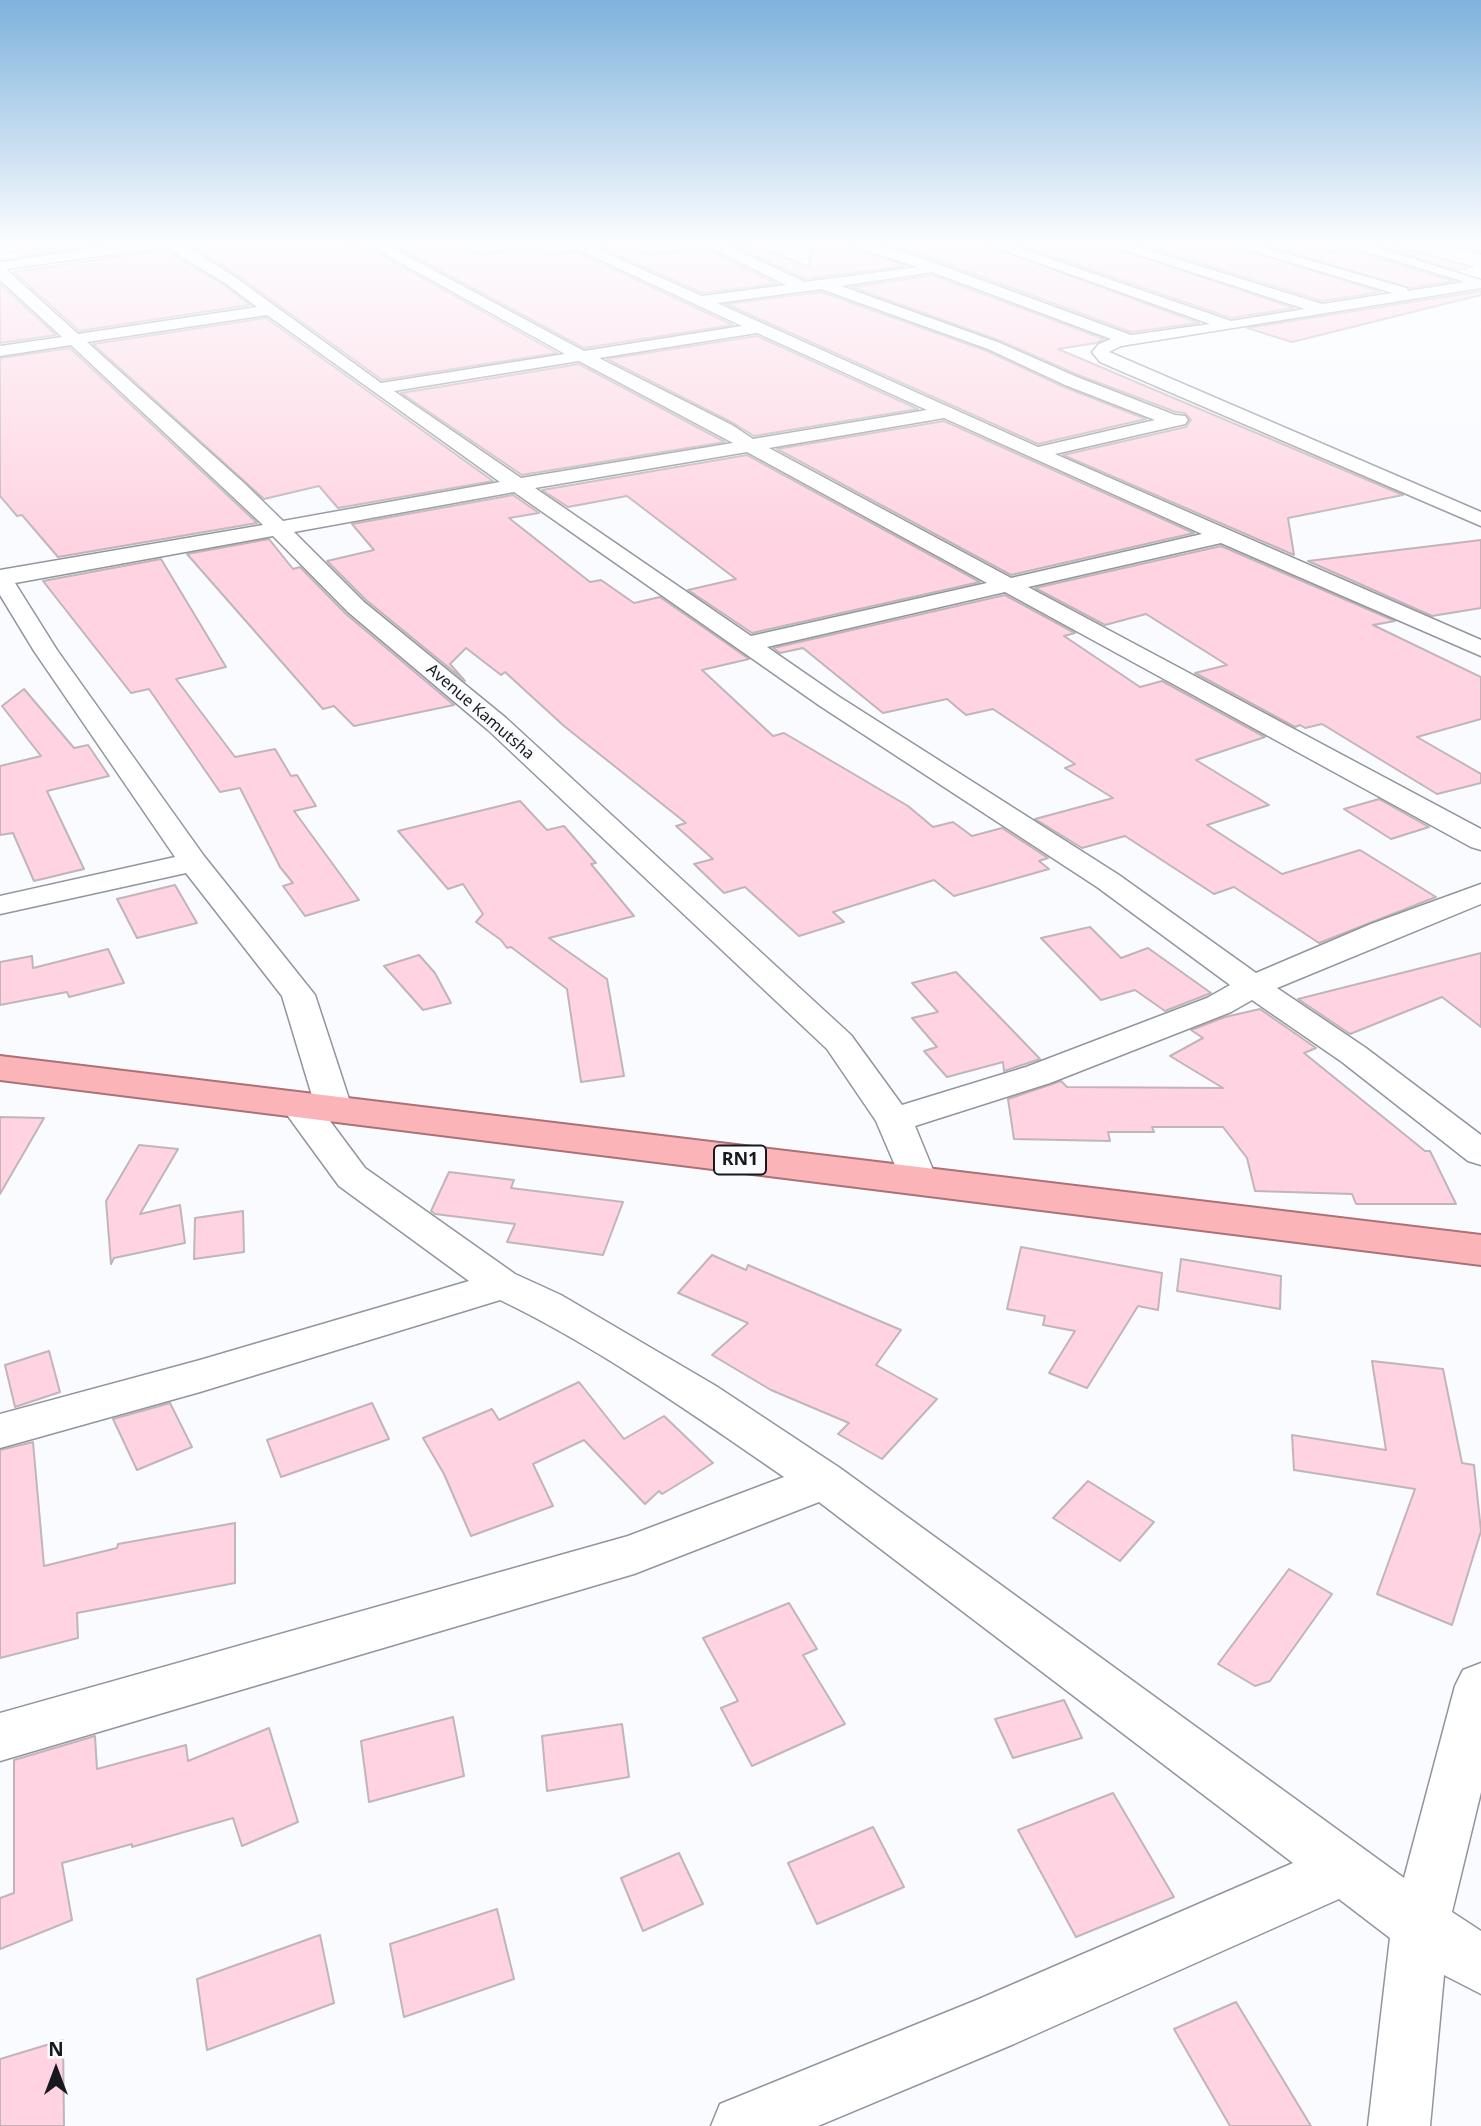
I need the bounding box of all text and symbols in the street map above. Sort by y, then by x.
street label: Avenue Kamutsha [422,660,538,764]
road number: RN1 [714,1146,766,1175]
north arrow [21,2035,91,2105]
text: N [48,2036,64,2062]

